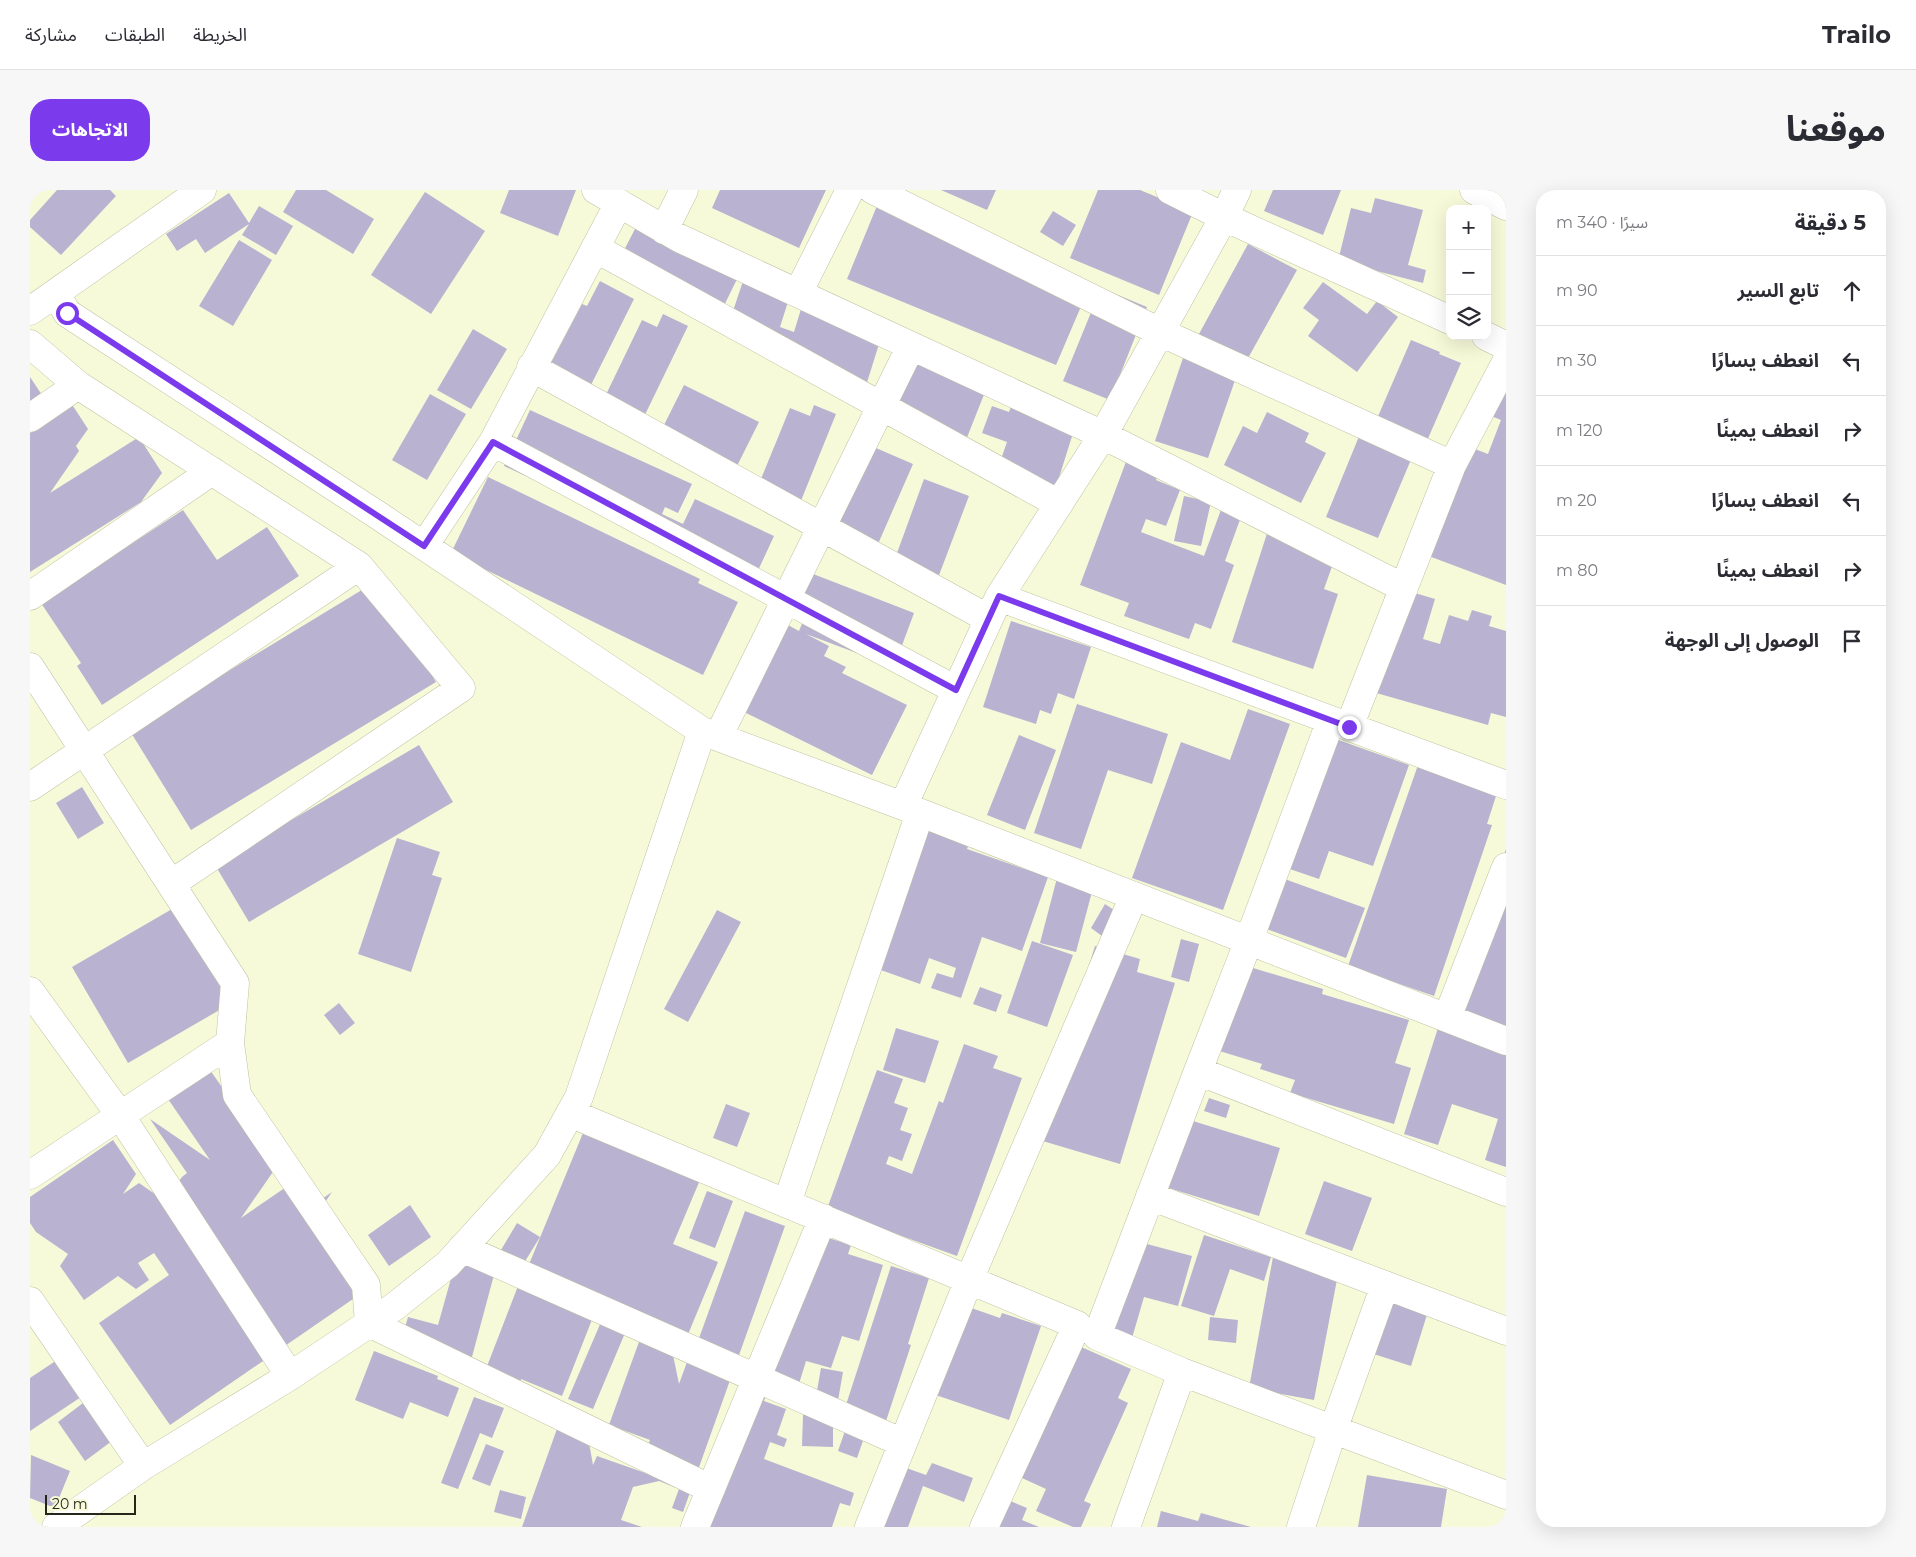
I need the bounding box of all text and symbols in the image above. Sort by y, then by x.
text: Trailo [1822,20,1891,49]
text: مشاركة [25,24,77,46]
text: الطبقات [105,24,165,46]
text: الخريطة [193,24,247,46]
button: الاتجاهات [30,99,150,161]
text: موقعنا [1786,107,1886,150]
map controls [1446,205,1491,340]
button: + [1446,205,1491,250]
text: 5 دقيقة [1795,210,1866,235]
text: سيرًا · 340 m [1556,213,1648,232]
button: − [1446,250,1491,295]
icon: ahead [1838,277,1866,305]
text: تابع السير [1737,279,1819,302]
text: 90 m [1556,281,1598,300]
button: layers [1446,295,1491,340]
route start [56,302,79,325]
icon: left [1838,347,1866,375]
text: انعطف يسارًا [1712,349,1819,372]
text: 30 m [1556,351,1597,370]
icon: right [1838,417,1866,445]
text: انعطف يمينًا [1716,419,1819,442]
text: 120 m [1556,421,1603,440]
icon: left [1838,487,1866,515]
text: انعطف يسارًا [1712,489,1819,512]
text: 20 m [1556,491,1597,510]
icon: right [1838,557,1866,585]
text: انعطف يمينًا [1716,559,1819,582]
text: 80 m [1556,561,1598,580]
icon: arrive [1838,627,1866,655]
text: الوصول إلى الوجهة [1665,629,1819,652]
route end [1338,716,1361,739]
scale bar [45,1492,136,1515]
text: 20 m [52,1495,88,1513]

